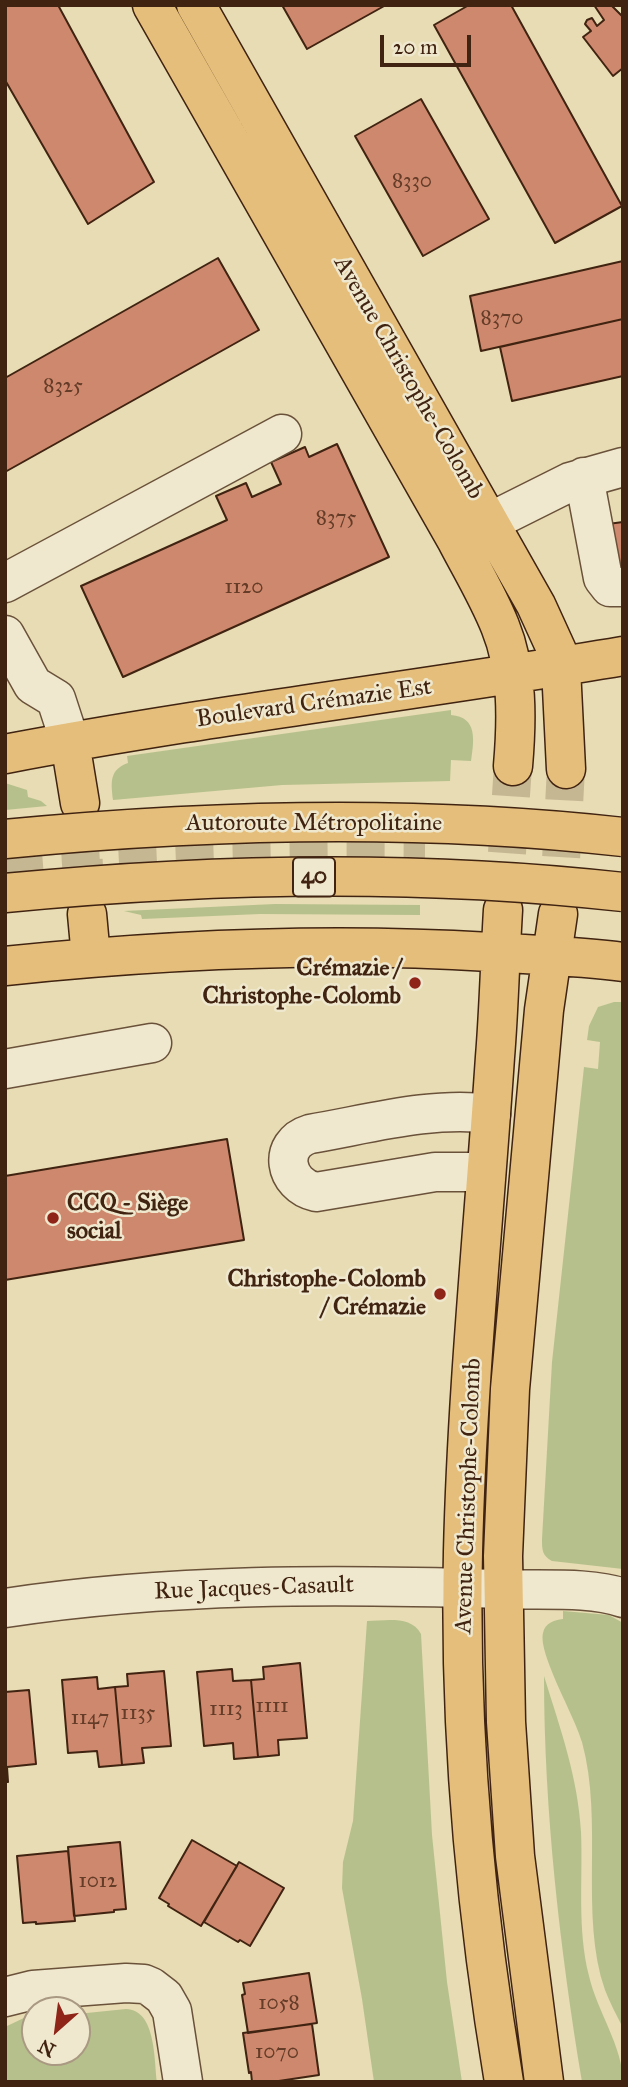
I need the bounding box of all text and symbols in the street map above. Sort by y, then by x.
scale bar [383,21,474,65]
text: 20 m [393,34,438,60]
house number: 8330 [392,169,432,195]
street label: Avenue Christophe-Colomb [327,251,489,505]
house number: 8370 [481,306,523,332]
house number: 8325 [43,374,83,400]
house number: 8375 [316,506,356,532]
house number: 1120 [224,575,264,601]
street label: Boulevard Crémazie Est [194,673,434,735]
street label: Autoroute Métropolitaine [186,810,442,838]
road number: 40 [293,858,335,897]
place label: Crémazie / Christophe-Colomb [202,955,401,1011]
marker: Crémazie / Christophe-Colomb [407,975,423,991]
place label: CCQ - Siège social [67,1190,188,1246]
marker: CCQ - Siège social [45,1210,61,1226]
place label: Christophe-Colomb / Crémazie [227,1266,426,1322]
marker: Christophe-Colomb / Crémazie [432,1286,448,1302]
street label: Avenue Christophe-Colomb [450,1358,488,1634]
street label: Rue Jacques-Casault [154,1571,354,1607]
house number: 1111 [255,1694,289,1720]
house number: 1113 [209,1697,243,1723]
house number: 1135 [121,1701,155,1727]
house number: 1147 [71,1706,109,1732]
house number: 1012 [79,1869,117,1895]
house number: 1058 [258,1991,300,2017]
north arrow [21,1996,91,2066]
text: N [34,2034,59,2062]
house number: 1070 [255,2040,299,2066]

